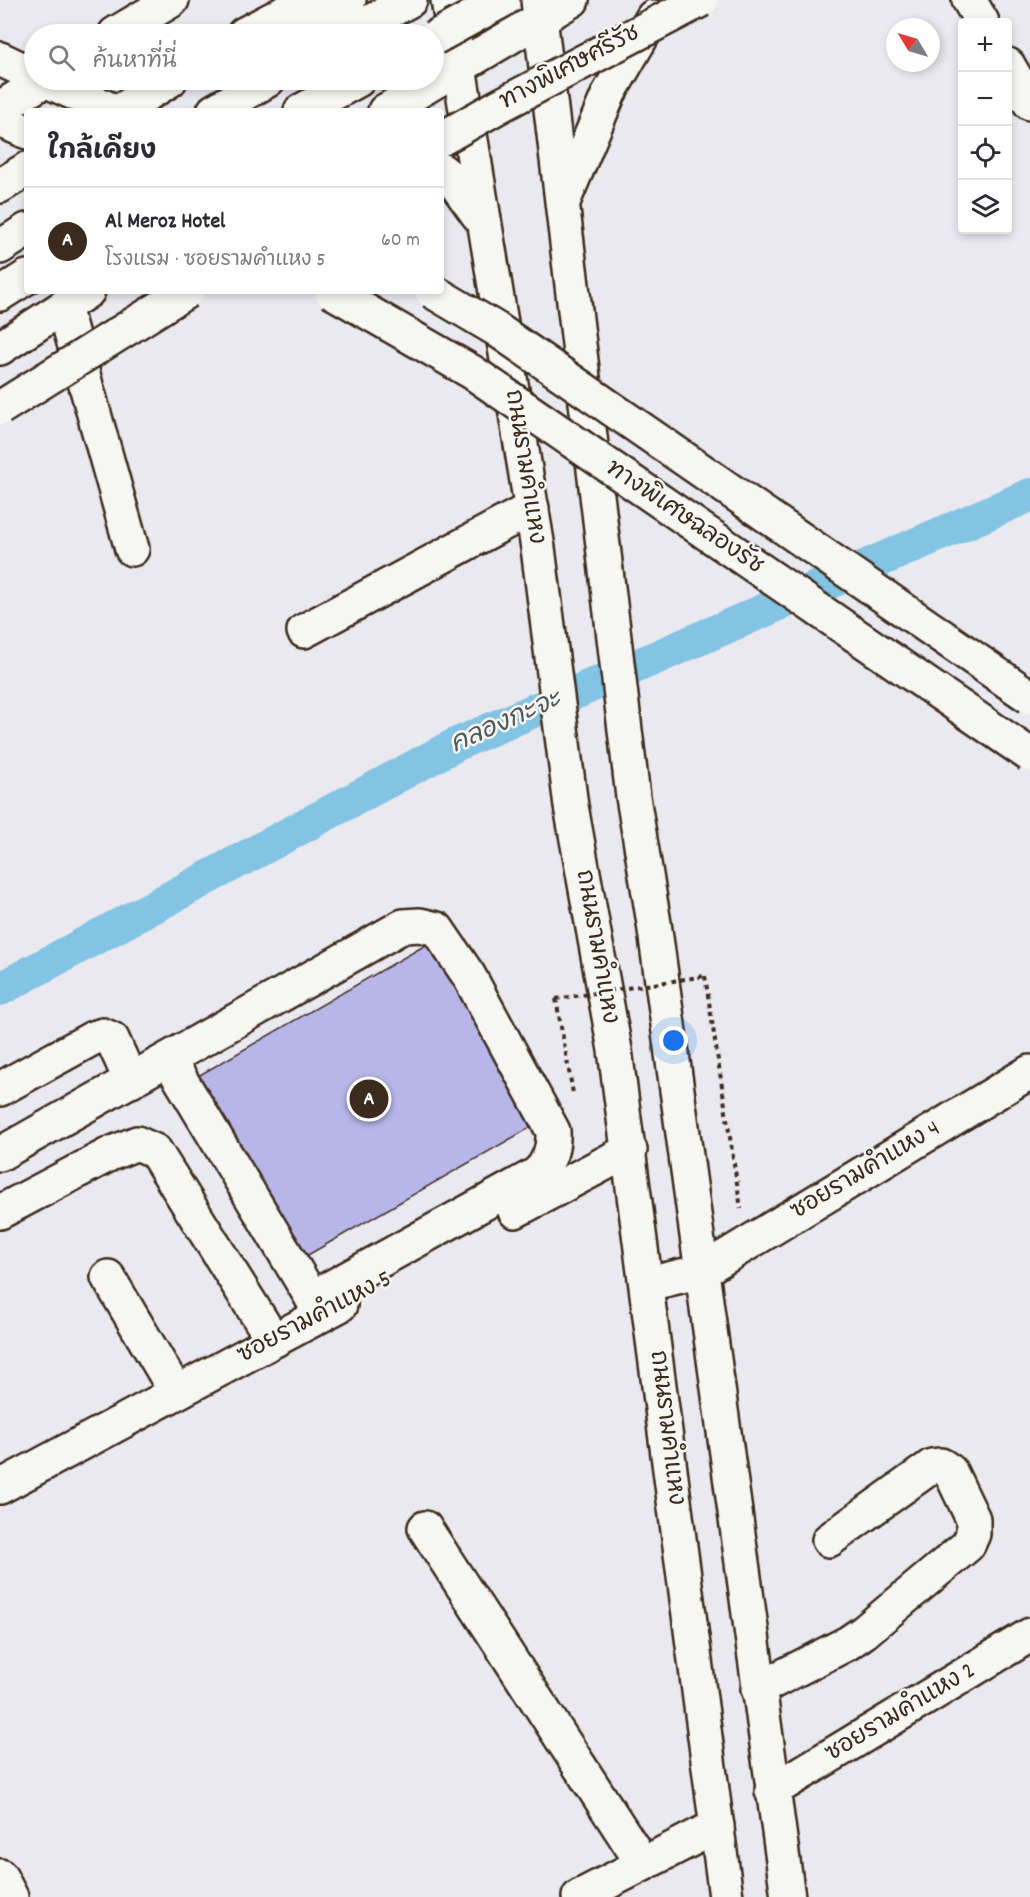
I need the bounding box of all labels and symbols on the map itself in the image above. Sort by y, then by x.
street label: ทางพิเศษศรีรัช [493,16,646,119]
north arrow [886,18,940,72]
street label: ถนนรามคำแหง [495,387,555,547]
street label: ทางพิเศษฉลองรัช [598,452,770,584]
water label: คลองกะจะ [445,681,569,764]
street label: ถนนรามคำแหง [566,867,628,1027]
your location [659,1026,688,1055]
pin: A [350,1076,388,1122]
street label: ซอยรามคำแหง 4 [784,1111,947,1229]
street label: ซอยรามคำแหง 5 [231,1261,398,1373]
street label: ถนนรามคำแหง [640,1348,694,1507]
street label: ซอยรามคำแหง 2 [818,1653,983,1771]

